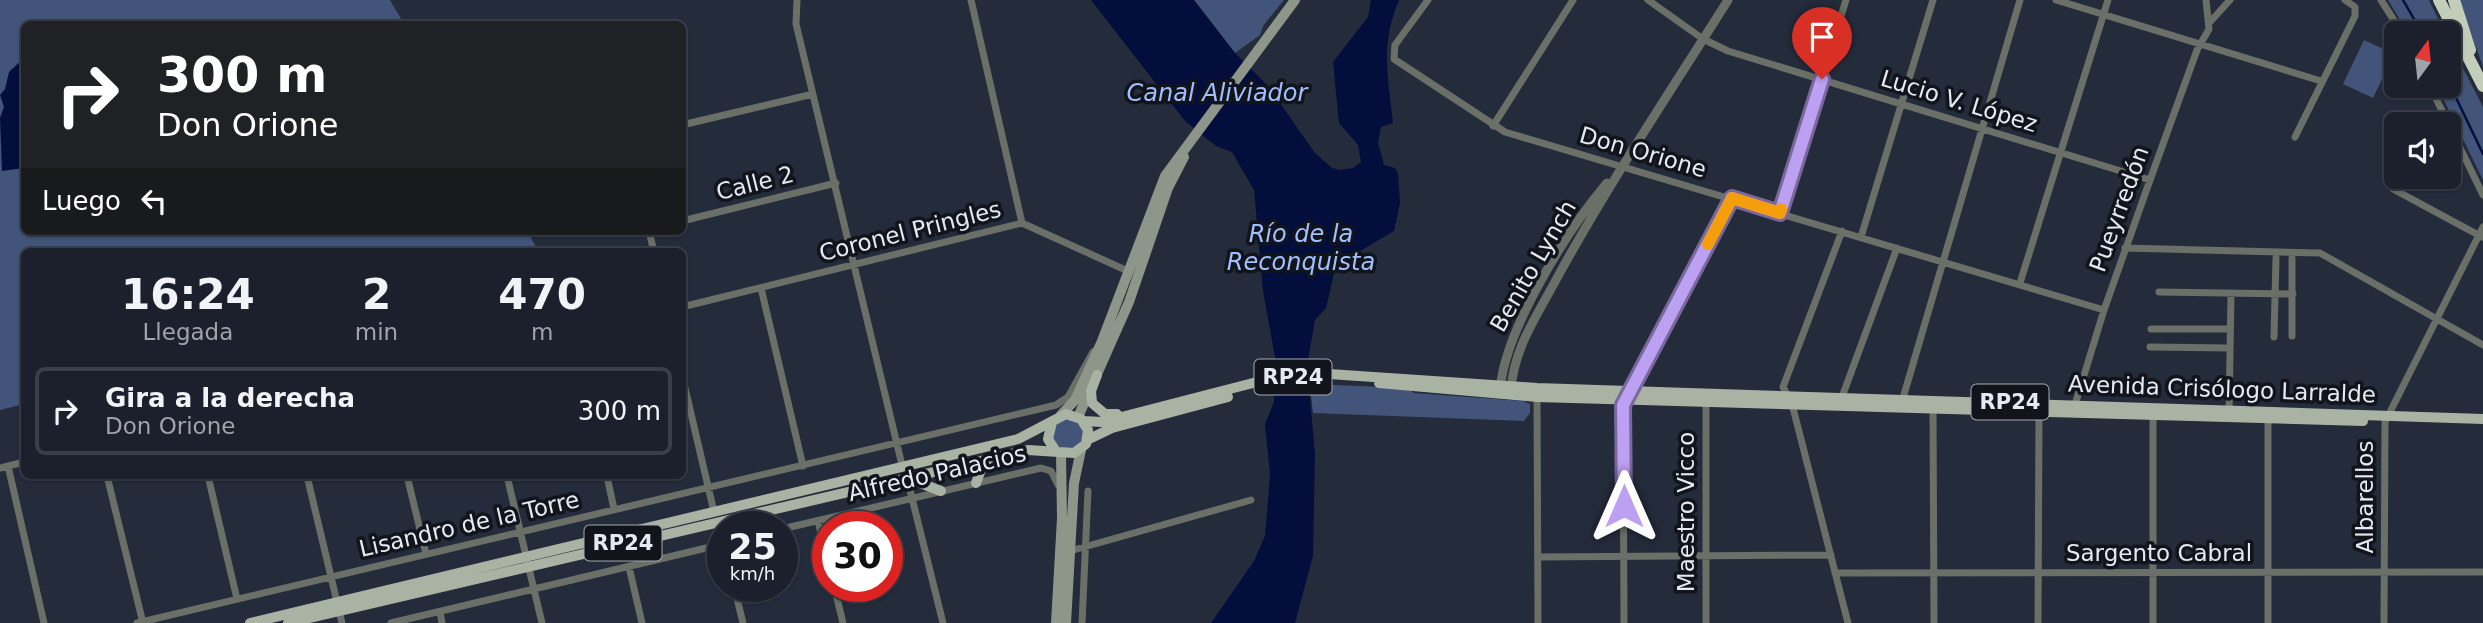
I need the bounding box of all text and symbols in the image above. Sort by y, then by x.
pin [1792,7,1852,79]
icon: arrive [1803,18,1841,56]
north arrow [2384,21,2460,98]
map controls [2384,21,2461,189]
text: 300 m [157,47,327,104]
icon: right [42,49,133,140]
street label: Lucio V. López [1878,65,2040,137]
water label: Canal Aliviador [1127,79,1310,107]
text: Don Orione [157,106,338,144]
button: sound [2384,112,2461,189]
street label: Don Orione [1577,122,1709,182]
street label: Pueyrredón [2084,143,2154,275]
street label: Calle 2 [714,161,796,205]
icon: left [135,182,173,220]
text: Luego [42,186,121,216]
street label: Coronel Pringles [816,196,1004,266]
street label: Benito Lynch [1485,196,1581,336]
water label: Río de la Reconquista [1227,220,1375,276]
text: 16:24 [121,270,255,319]
text: 2 [362,270,391,319]
text: 470 [498,270,586,319]
text: Llegada [143,319,233,345]
text: min [355,319,398,345]
text: m [531,319,553,345]
road number: RP24 [1254,360,1332,394]
street label: Avenida Crisólogo Larralde [2068,371,2376,407]
text: Gira a la derecha [105,383,355,413]
road number: RP24 [1972,384,2048,420]
icon: right [46,392,84,430]
text: 300 m [578,396,661,426]
text: Don Orione [105,413,235,439]
street label: Maestro Vicco [1673,432,1699,592]
street label: Alfredo Palacios [845,440,1029,506]
street label: Albarellos [2352,441,2378,553]
position arrow [1587,469,1661,543]
street label: Lisandro de la Torre [356,486,582,562]
speed limit sign: 30 [812,511,903,602]
road number: RP24 [584,526,662,560]
text: 25 [728,527,777,567]
street label: Sargento Cabral [2066,540,2252,566]
text: km/h [730,563,775,584]

